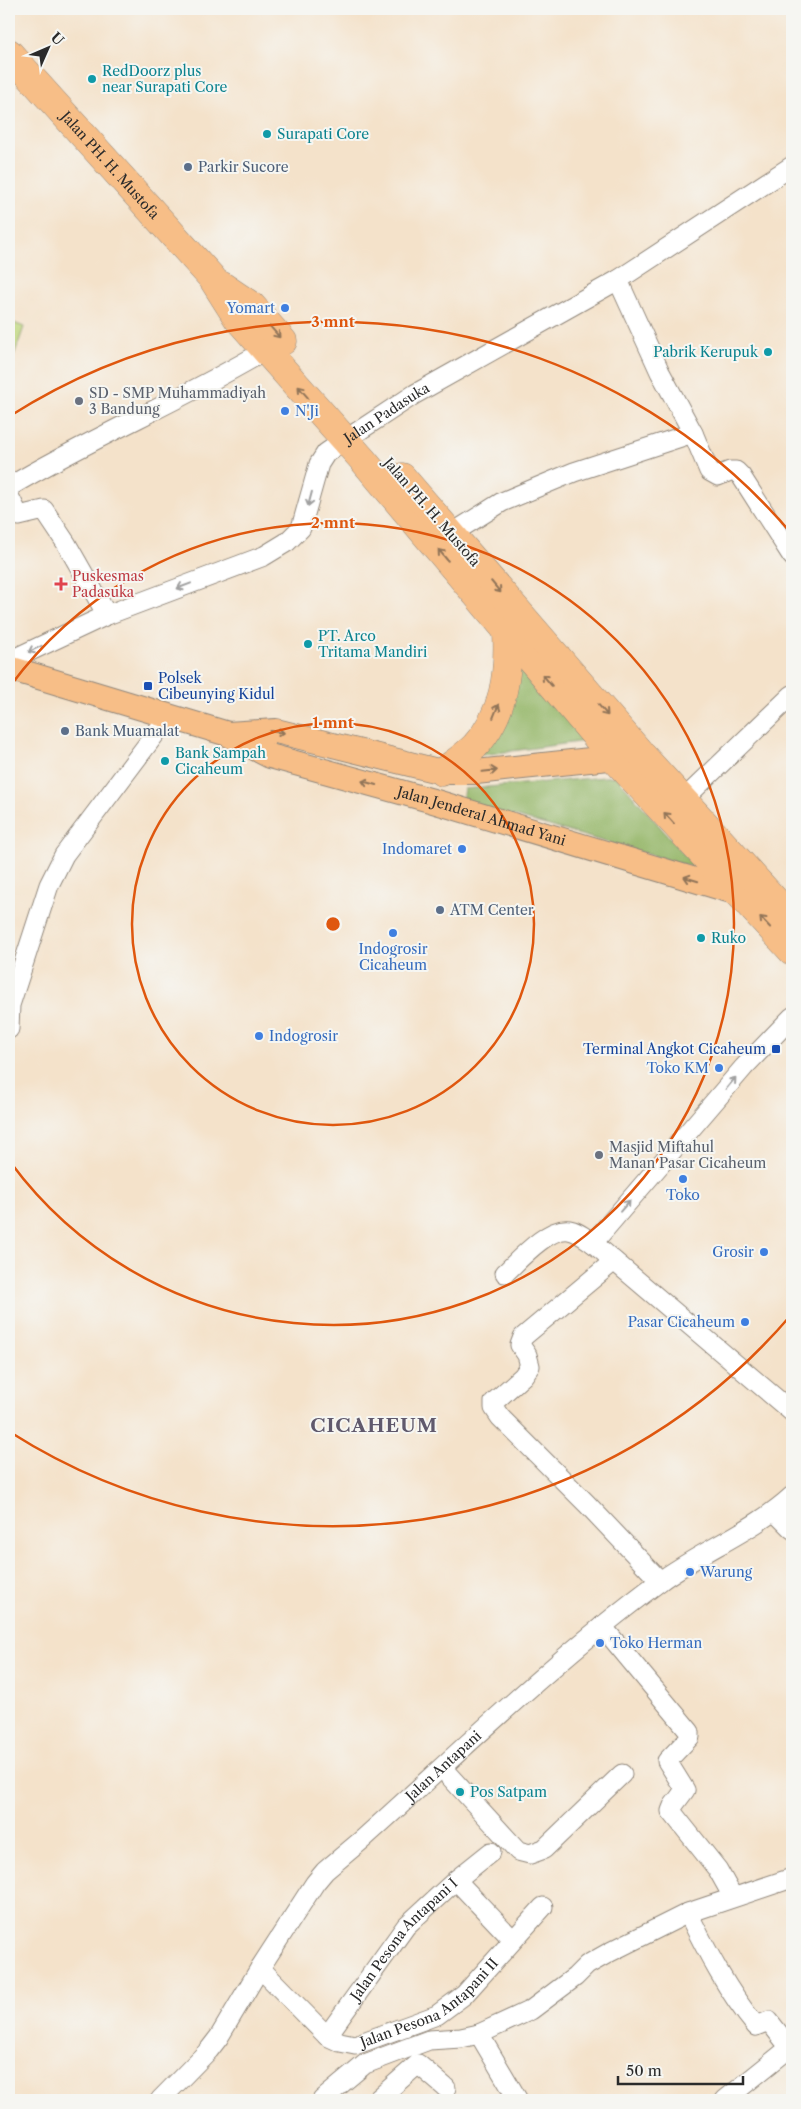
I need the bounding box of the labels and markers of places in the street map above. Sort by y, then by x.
place label: RedDoorz plus near Surapati Core [102,62,228,96]
marker: RedDoorz plus near Surapati Core [86,73,98,85]
place label: Surapati Core [277,125,369,143]
marker: Surapati Core [261,128,273,140]
place label: Parkir Sucore [198,158,289,176]
marker: Parkir Sucore [182,161,194,173]
place label: Yomart [226,299,275,317]
marker: Yomart [279,302,291,314]
place label: Pabrik Kerupuk [653,343,759,361]
marker: Pabrik Kerupuk [762,346,774,358]
place label: SD - SMP Muhammadiyah 3 Bandung [89,384,266,418]
marker: SD - SMP Muhammadiyah 3 Bandung [73,395,85,407]
place label: N'Ji [295,402,319,420]
marker: N'Ji [279,405,291,417]
place label: Puskesmas Padasuka [72,567,144,601]
marker: Puskesmas Padasuka [54,577,68,591]
place label: PT. Arco Tritama Mandiri [318,627,427,661]
marker: PT. Arco Tritama Mandiri [302,638,314,650]
place label: Polsek Cibeunying Kidul [158,669,275,703]
marker: Polsek Cibeunying Kidul [142,680,154,692]
place label: Bank Muamalat [75,722,179,740]
marker: Bank Muamalat [59,725,71,737]
place label: Bank Sampah Cicaheum [175,744,266,778]
marker: Bank Sampah Cicaheum [159,755,171,767]
place label: Indomaret [382,840,452,858]
marker: Indomaret [456,843,468,855]
place label: ATM Center [449,901,534,919]
marker: ATM Center [434,904,446,916]
centre of rings [324,915,342,933]
marker: Indogrosir Cicaheum [387,927,399,939]
place label: Ruko [711,929,746,947]
marker: Ruko [695,932,707,944]
place label: Indogrosir Cicaheum [358,940,428,974]
place label: Indogrosir [269,1027,338,1045]
marker: Indogrosir [253,1030,265,1042]
place label: Terminal Angkot Cicaheum [583,1040,766,1058]
marker: Terminal Angkot Cicaheum [770,1043,782,1055]
place label: Toko KM [646,1059,709,1077]
marker: Toko KM [713,1062,725,1074]
place label: Masjid Miftahul Manan Pasar Cicaheum [609,1138,766,1172]
marker: Masjid Miftahul Manan Pasar Cicaheum [593,1149,605,1161]
marker: Toko [677,1173,689,1185]
place label: Toko [666,1186,700,1204]
place label: Grosir [712,1243,754,1261]
marker: Grosir [758,1246,770,1258]
place label: Pasar Cicaheum [628,1313,735,1331]
marker: Pasar Cicaheum [739,1316,751,1328]
place label: Warung [699,1563,753,1581]
marker: Warung [684,1566,696,1578]
place label: Toko Herman [610,1634,702,1652]
marker: Toko Herman [594,1637,606,1649]
place label: Pos Satpam [470,1783,547,1801]
marker: Pos Satpam [454,1786,466,1798]

